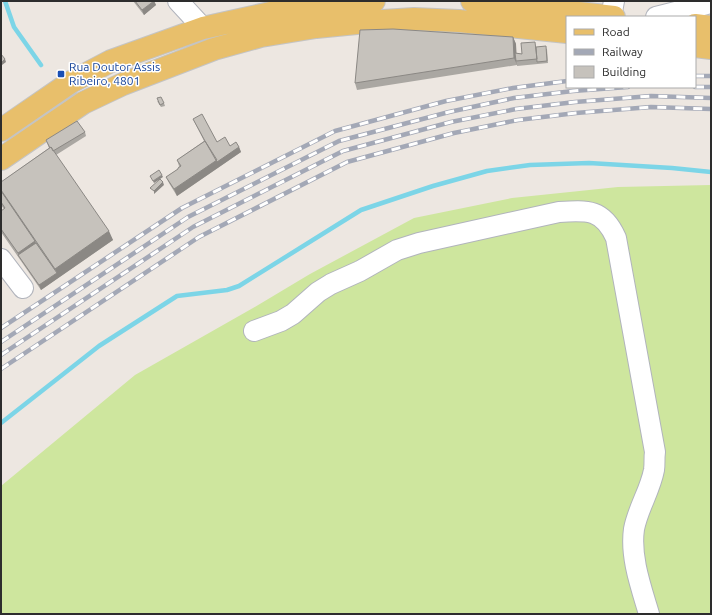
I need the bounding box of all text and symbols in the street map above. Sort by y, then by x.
legend [566,16,696,88]
text: Road [602,25,630,38]
text: Railway [602,45,643,58]
place label: Rua Doutor Assis Ribeiro, 4801 [69,60,160,87]
text: Building [602,65,646,78]
marker: Rua Doutor Assis Ribeiro, 4801 [56,69,66,79]

